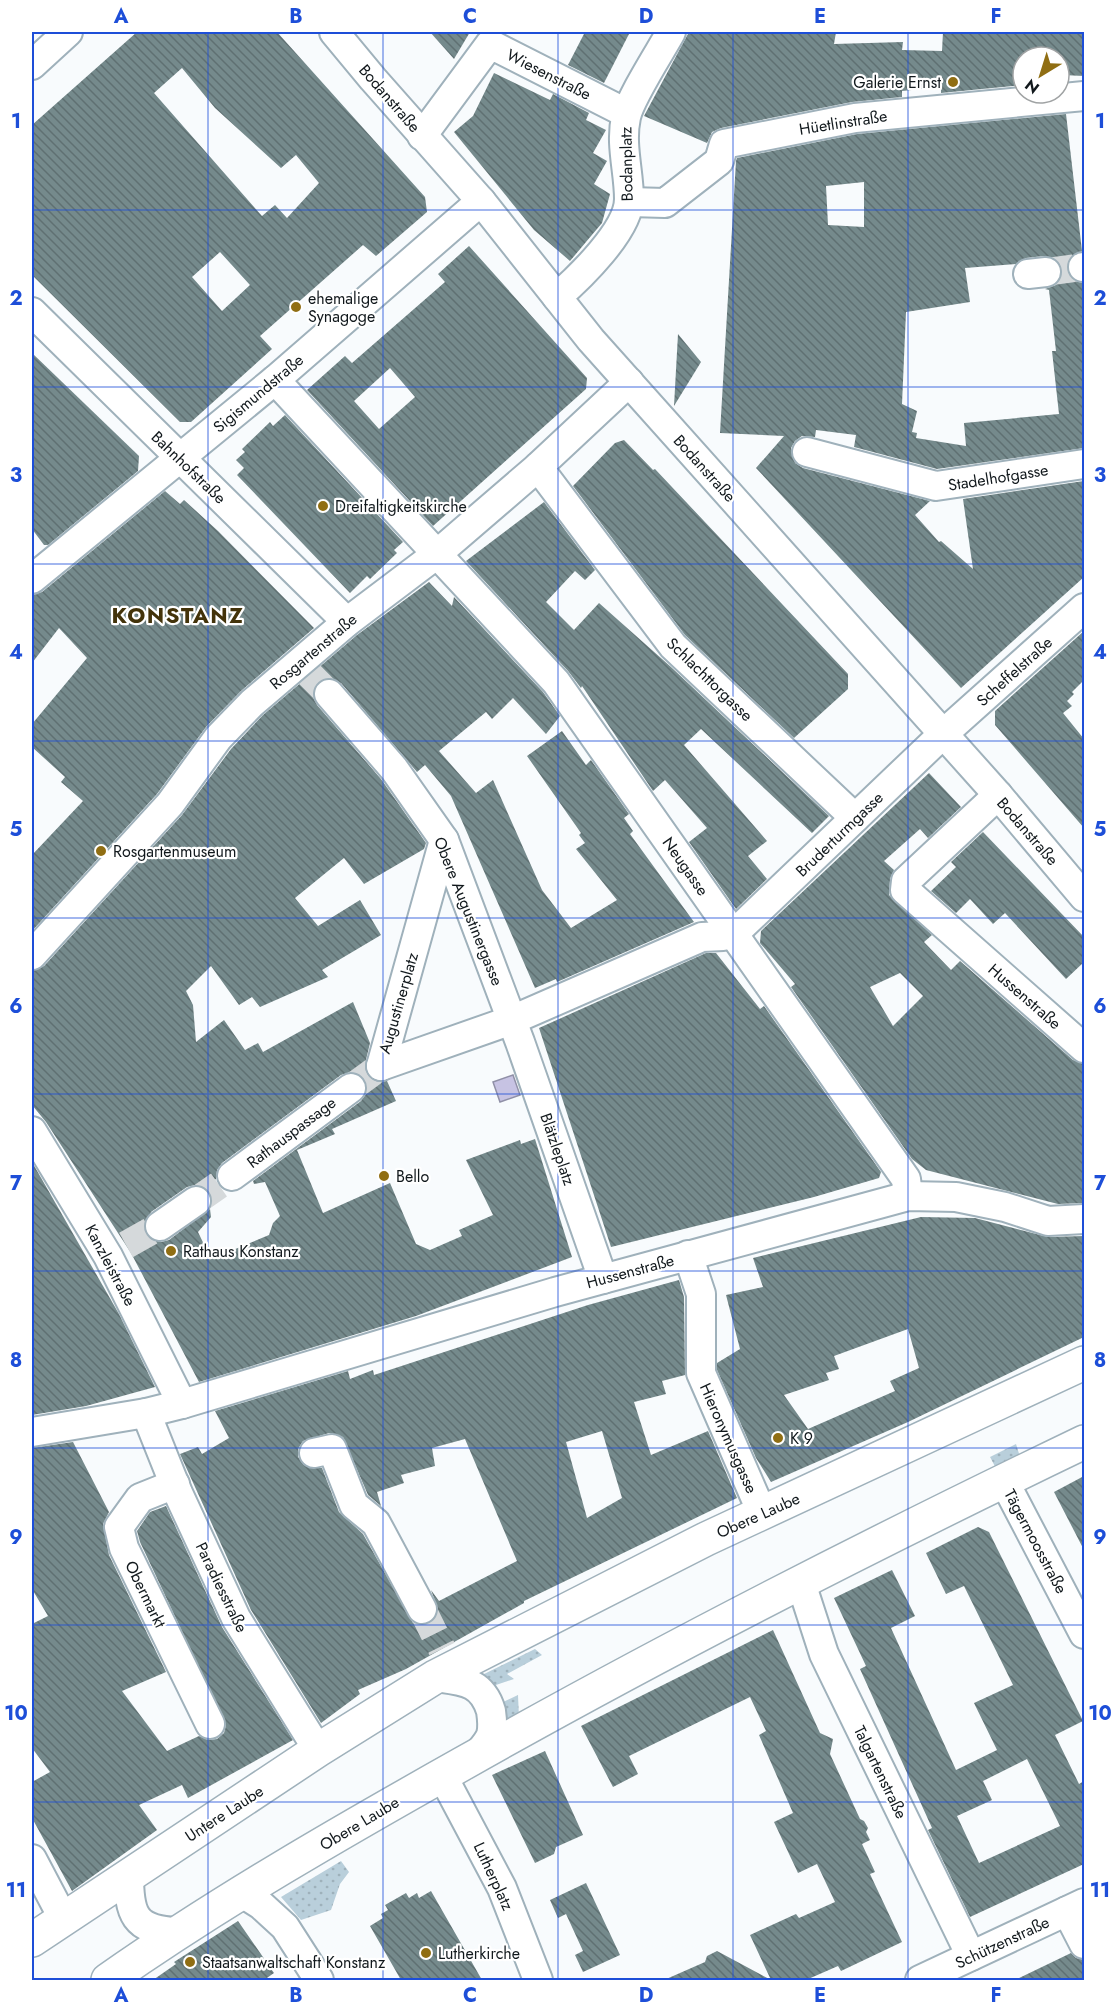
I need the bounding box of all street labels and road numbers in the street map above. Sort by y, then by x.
street label: Wiesenstraße [503,43,595,106]
street label: Bodanstraße [354,59,426,137]
street label: Hüetlinstraße [797,104,889,141]
street label: Bodanplatz [614,126,639,201]
street label: Sigismundstraße [208,349,309,438]
street label: Bahnhofstraße [146,426,231,509]
street label: Bodanstraße [668,430,741,507]
street label: Stadelhofgasse [946,458,1050,497]
street label: Rosgartenstraße [265,608,362,695]
street label: Scheffelstraße [971,631,1057,712]
street label: Schlachttorgasse [661,632,758,726]
street label: Bruderturmgasse [790,787,888,882]
street label: Bodanstraße [992,792,1064,870]
street label: Neugasse [657,832,714,900]
street label: Obere Augustinergasse [428,833,509,989]
street label: Augustinerplatz [373,949,424,1057]
street label: Hussenstraße [983,958,1066,1035]
street label: Rathauspassage [242,1091,341,1174]
street label: Blätzleplatz [534,1110,581,1189]
street label: Kanzleistraße [79,1220,142,1310]
street label: Hussenstraße [584,1249,677,1294]
street label: Hieronymusgasse [694,1379,763,1497]
street label: Tägermoosstraße [998,1485,1073,1597]
street label: Obere Laube [713,1487,804,1544]
street label: Paradiesstraße [190,1538,253,1636]
street label: Obermarkt [119,1557,172,1632]
street label: Talgartenstraße [848,1722,913,1823]
street label: Untere Laube [180,1779,268,1847]
street label: Obere Laube [315,1791,403,1856]
street label: Lutherplatz [468,1838,520,1915]
street label: Schützenstraße [951,1911,1053,1974]

